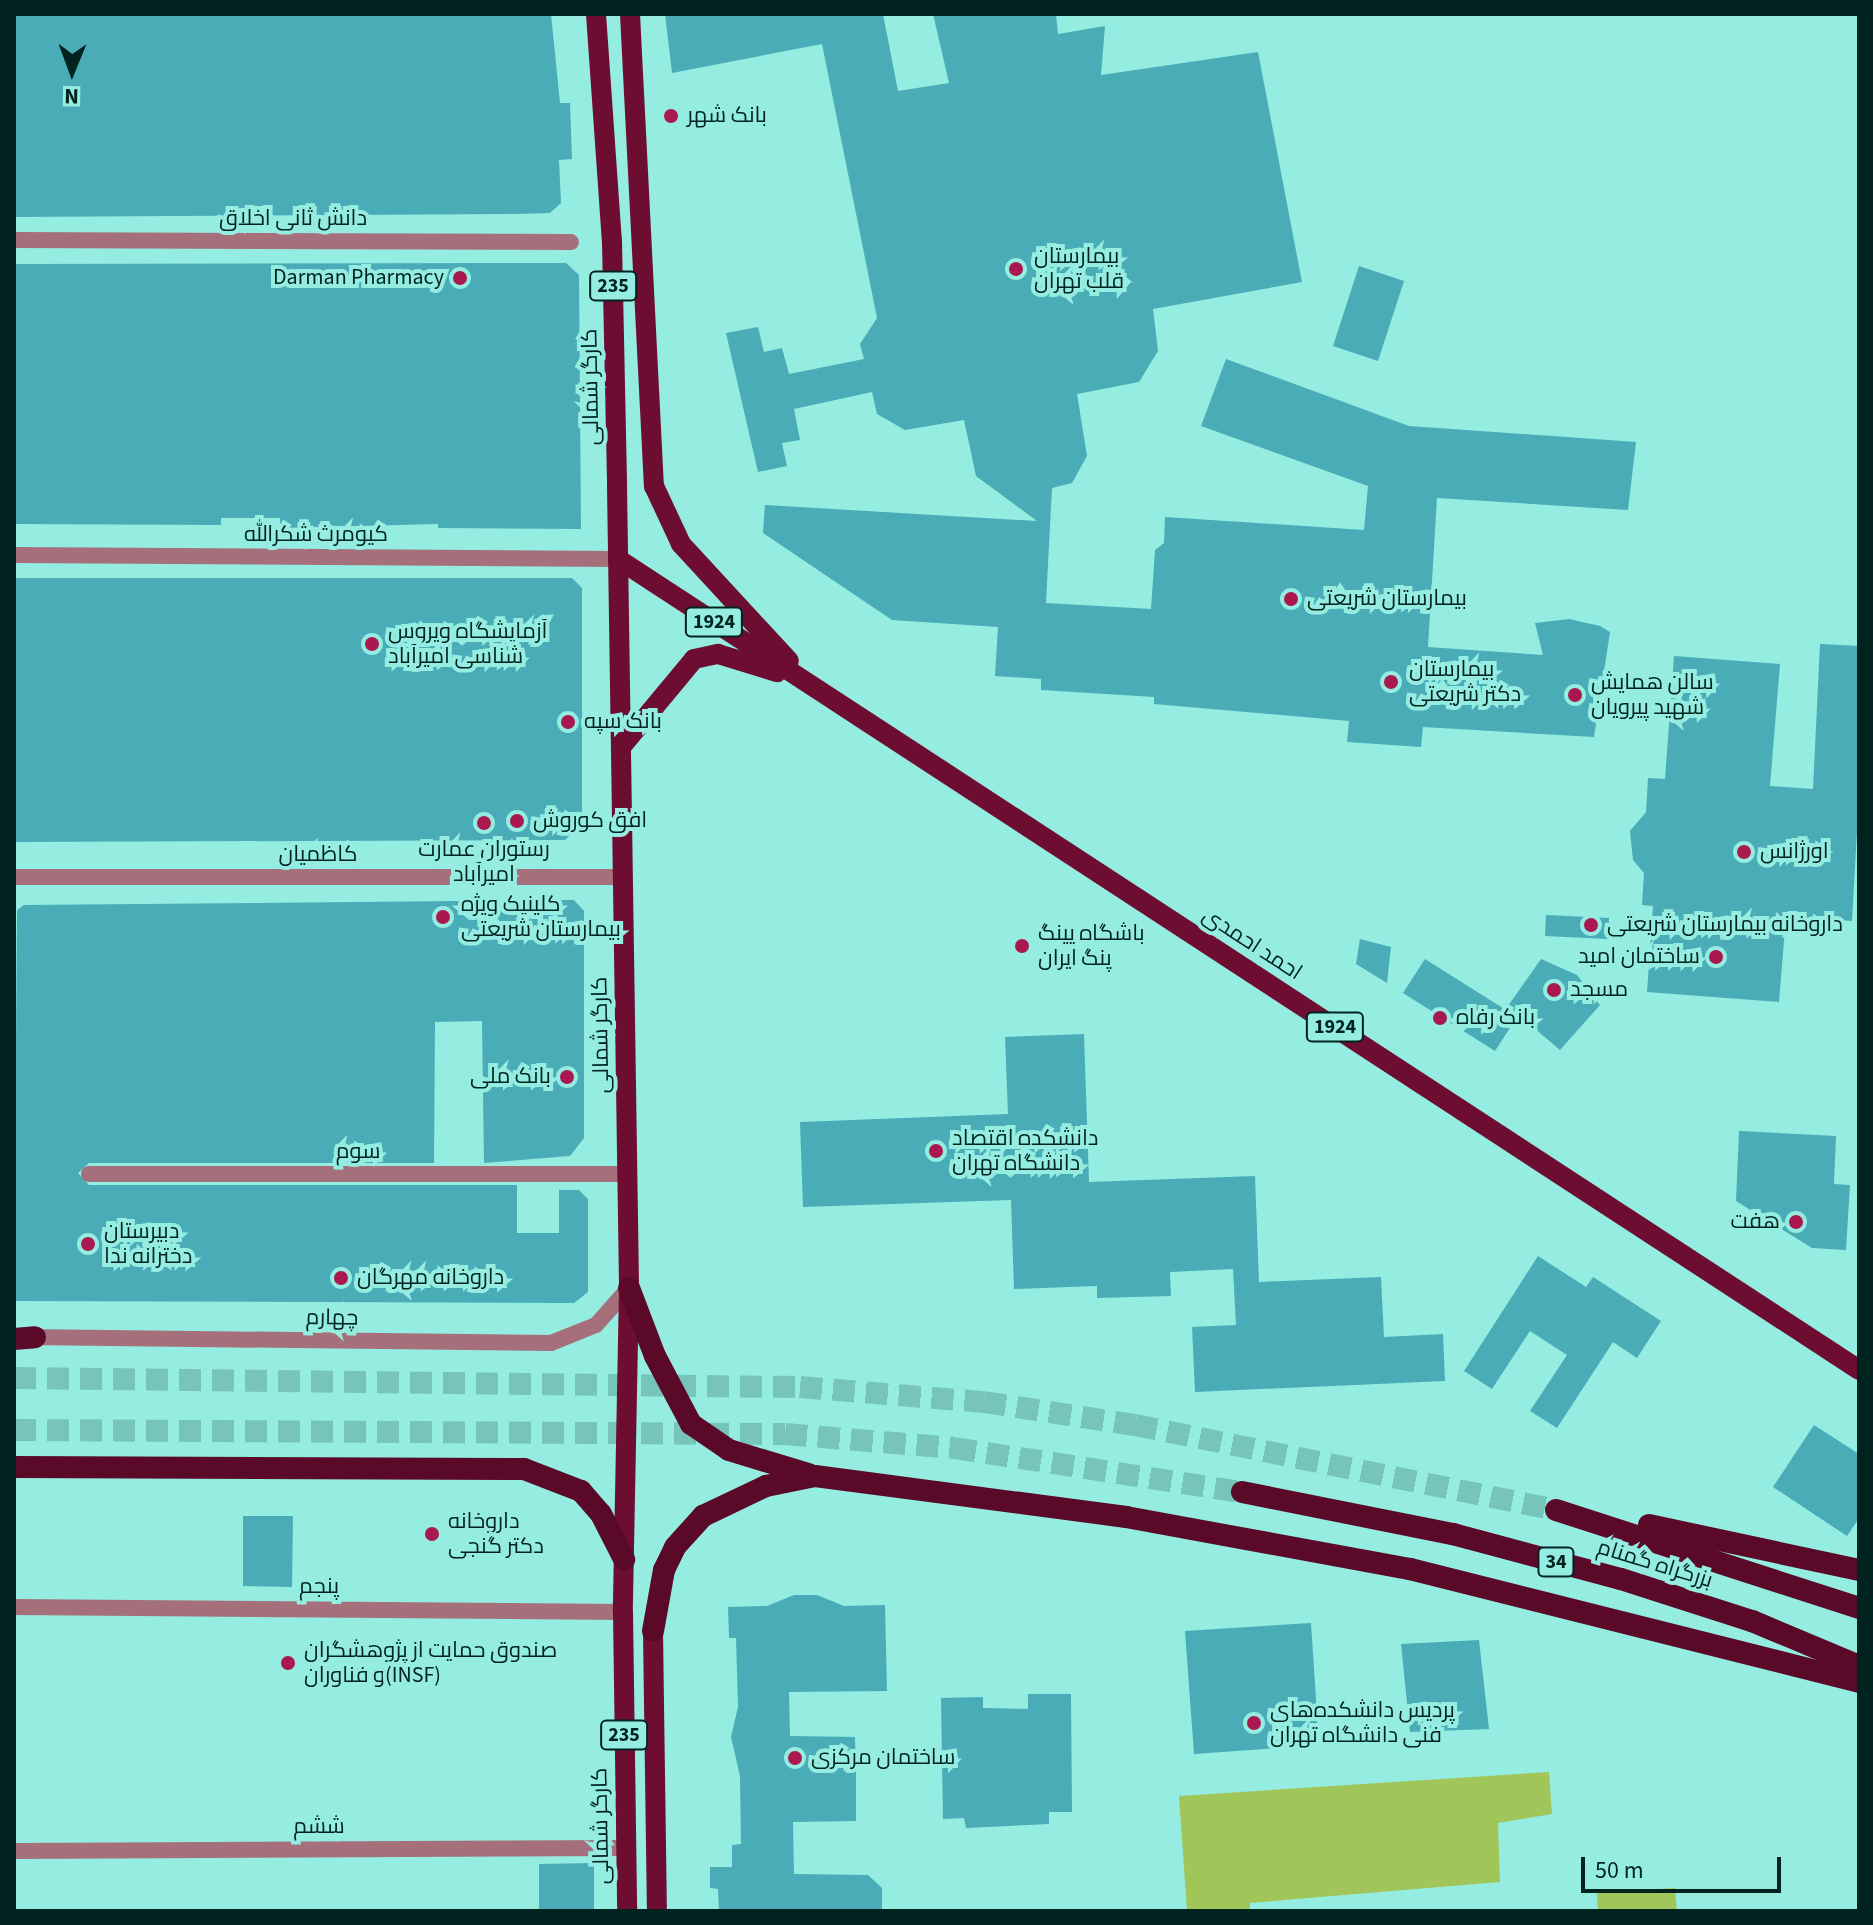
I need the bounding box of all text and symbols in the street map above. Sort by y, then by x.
north arrow [32,32,112,112]
text: N [64,80,79,112]
place label: بانک شهر [687,103,767,129]
marker: بانک شهر [662,107,680,125]
street label: دانش ثانی اخلاق [219,206,367,232]
place label: بیمارستان قلب تهران [1034,243,1124,294]
marker: بیمارستان قلب تهران [1005,258,1027,280]
place label: Darman Pharmacy [273,265,444,291]
marker: Darman Pharmacy [451,269,469,287]
road number: 235 [589,270,637,302]
street label: کارگر شمالی [577,328,605,446]
street label: کیومرث شکرالله [244,522,388,548]
place label: بیمارستان شریعتی [1307,586,1467,612]
marker: بیمارستان شریعتی [1282,590,1300,608]
road number: 1924 [684,606,744,638]
place label: آزمایشگاه ویروس شناسی امیرآباد [388,618,548,670]
marker: آزمایشگاه ویروس شناسی امیرآباد [363,635,381,653]
place label: بیمارستان دکتر شریعتی [1409,656,1521,708]
place label: سالن همایش شهید پیرویان [1591,669,1714,720]
marker: بیمارستان دکتر شریعتی [1380,671,1402,693]
marker: سالن همایش شهید پیرویان [1566,686,1584,704]
place label: بانک سپه [584,709,662,735]
marker: بانک سپه [559,713,577,731]
place label: افق کوروش [533,808,647,834]
marker: افق کوروش [508,812,526,830]
marker: رستوران عمارت امیرآباد [475,814,493,832]
place label: رستوران عمارت امیرآباد [418,836,550,888]
place label: اورژانس [1760,839,1829,865]
street label: کاظمیان [278,842,358,868]
marker: اورژانس [1735,843,1753,861]
place label: کلینیک ویژه بیمارستان شریعتی [461,891,621,942]
street label: احمد احمدی [1197,902,1307,986]
marker: کلینیک ویژه بیمارستان شریعتی [432,906,454,928]
place label: داروخانه بیمارستان شریعتی [1607,912,1843,938]
marker: داروخانه بیمارستان شریعتی [1582,916,1600,934]
place label: باشگاه پینگ پنگ ایران [1038,920,1145,972]
marker: باشگاه پینگ پنگ ایران [1013,937,1031,955]
place label: ساختمان امید [1578,944,1700,970]
marker: ساختمان امید [1707,948,1725,966]
street label: کارگر شمالی [587,976,615,1094]
place label: مسجد [1570,977,1628,1003]
marker: مسجد [1545,981,1563,999]
place label: بانک رفاه [1456,1005,1535,1031]
marker: بانک رفاه [1431,1009,1449,1027]
road number: 1924 [1305,1011,1365,1043]
place label: بانک ملی [470,1064,551,1090]
marker: بانک ملی [558,1068,576,1086]
place label: دانشکده اقتصاد دانشگاه تهران [952,1125,1098,1176]
street label: سوم [336,1139,380,1165]
marker: دانشکده اقتصاد دانشگاه تهران [927,1142,945,1160]
place label: هفت [1730,1209,1780,1235]
marker: هفت [1787,1213,1805,1231]
place label: دبیرستان دخترانه ندا [104,1218,192,1270]
marker: دبیرستان دخترانه ندا [79,1235,97,1253]
place label: داروخانه مهرگان [357,1265,504,1291]
marker: داروخانه مهرگان [332,1269,350,1287]
street label: چهارم [305,1304,359,1332]
place label: داروخانه دکتر گنجی [448,1508,544,1560]
marker: داروخانه دکتر گنجی [423,1525,441,1543]
street label: بزرگراه گمنام [1594,1534,1716,1594]
road number: 34 [1536,1546,1576,1578]
street label: پنجم [299,1574,339,1600]
place label: صندوق حمایت از پژوهشگران و فناوران(INSF) [304,1637,557,1688]
marker: صندوق حمایت از پژوهشگران و فناوران(INSF) [279,1654,297,1672]
place label: پردیس دانشکده‌های فنی دانشگاه تهران [1270,1697,1455,1748]
marker: پردیس دانشکده‌های فنی دانشگاه تهران [1245,1714,1263,1732]
road number: 235 [600,1719,648,1751]
place label: ساختمان مرکزی [811,1745,956,1771]
marker: ساختمان مرکزی [786,1749,804,1767]
street label: کارگر شمالی [587,1767,615,1885]
street label: ششم [293,1814,345,1840]
scale bar [1585,1841,1785,1891]
text: 50 m [1595,1853,1644,1888]

